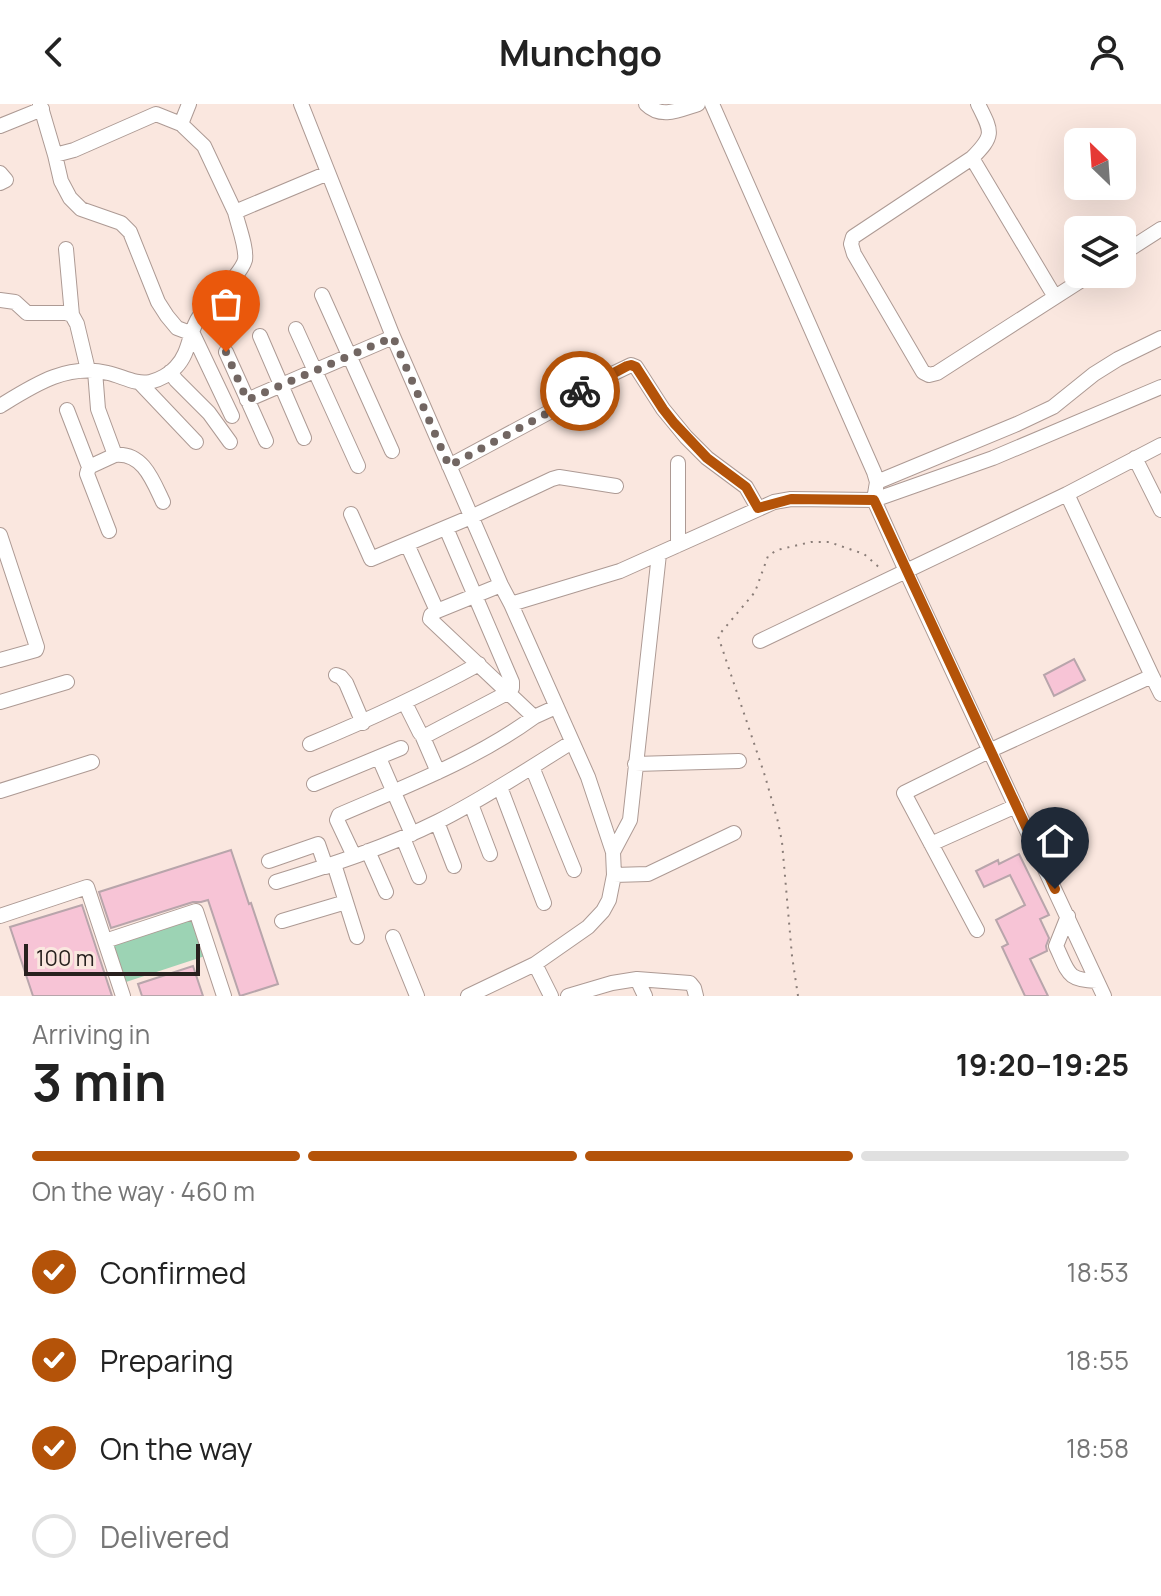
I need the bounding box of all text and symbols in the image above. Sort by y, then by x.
text: Munchgo [499,28,662,77]
icon: back [32,30,76,74]
icon: person [1085,30,1129,74]
north arrow [1064,128,1136,200]
map controls [1064,128,1136,288]
button: layers [1064,216,1136,288]
pin [192,270,260,352]
icon: bag [204,282,248,326]
courier [540,351,620,431]
icon: bike [558,369,602,413]
pin [1021,807,1089,889]
icon: home [1033,819,1077,863]
scale bar [24,940,200,976]
text: 100 m [36,943,94,973]
text: Arriving in [32,1016,150,1052]
text: 19:20–19:25 [956,1044,1129,1085]
text: 3 min [32,1046,167,1117]
text: On the way · 460 m [32,1173,255,1209]
icon: check [32,1250,76,1294]
text: Confirmed [100,1252,247,1293]
text: 18:53 [1067,1254,1129,1290]
icon: check [32,1338,76,1382]
text: Preparing [100,1340,234,1381]
text: 18:55 [1066,1342,1129,1378]
icon: check [32,1426,76,1470]
text: On the way [100,1428,253,1469]
text: 18:58 [1066,1430,1129,1466]
text: Delivered [100,1516,230,1557]

